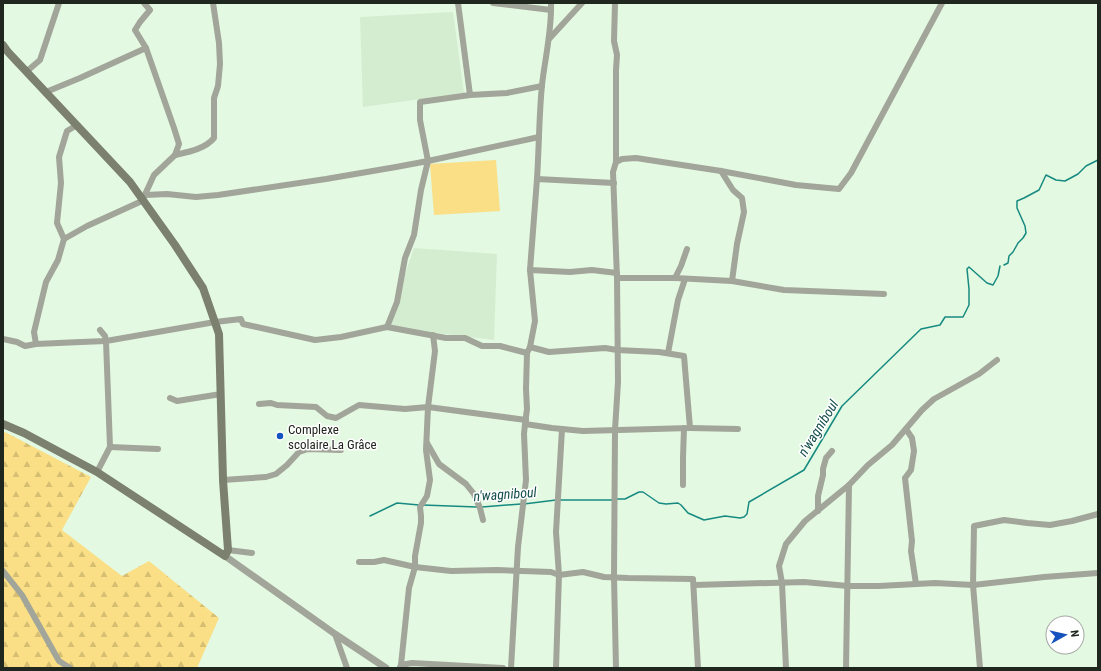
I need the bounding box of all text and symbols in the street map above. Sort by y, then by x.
water label: n'wagniboul [794,396,842,459]
place label: Complexe scolaire La Grâce [288,422,377,452]
marker: Complexe scolaire La Grâce [275,431,285,441]
water label: n'wagniboul [473,484,538,504]
north arrow [1045,615,1085,655]
text: N [1068,629,1081,638]

